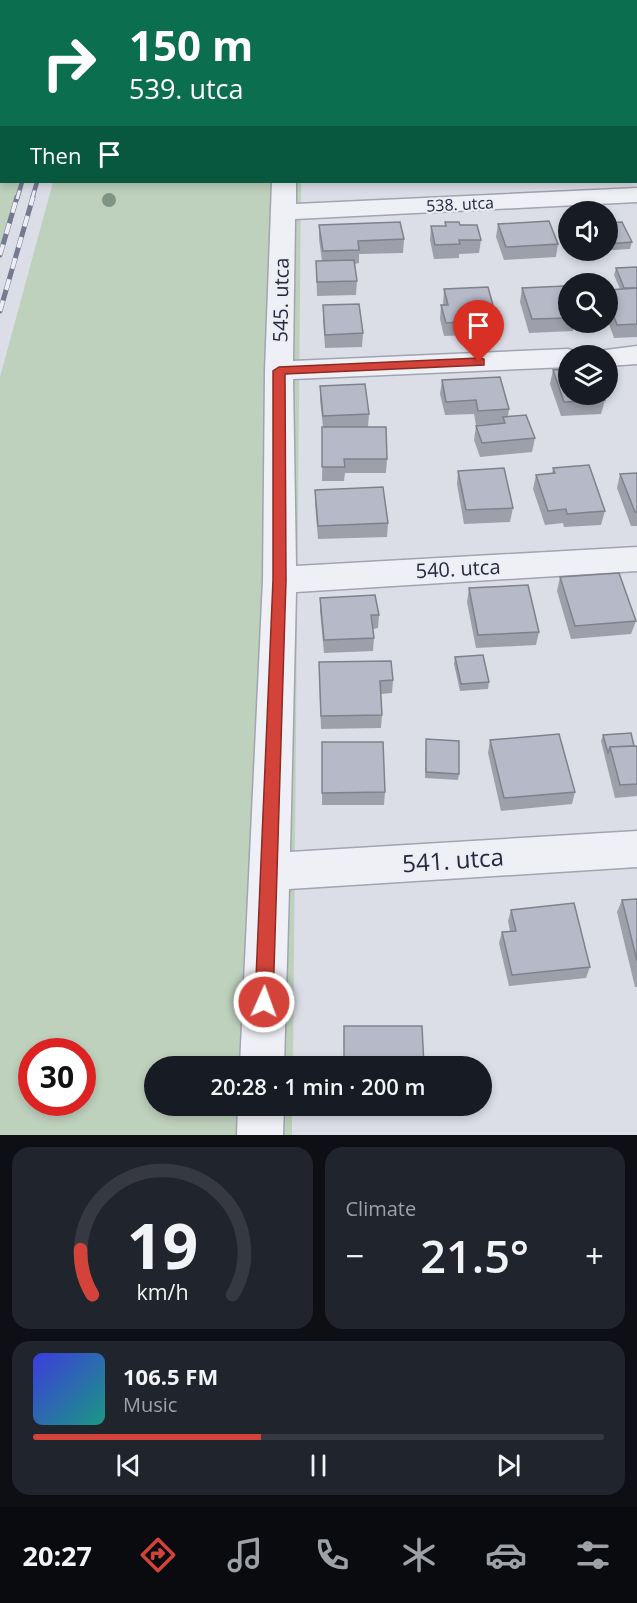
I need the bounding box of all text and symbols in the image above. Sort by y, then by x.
text: 150 m [129,16,253,73]
icon: right [30,24,108,102]
text: 539. utca [129,70,244,107]
icon: arrive [93,138,126,171]
text: Then [30,140,81,170]
street label: 538. utca [426,191,494,217]
map controls [558,201,618,405]
button: sound [558,201,618,261]
street label: 545. utca [266,257,295,343]
button: search [558,273,618,333]
pin [453,300,504,362]
icon: arrive [462,309,495,342]
button: layers [558,345,618,405]
street label: 540. utca [415,553,501,584]
street label: 541. utca [401,839,505,880]
position arrow [232,970,296,1034]
speed limit sign: 30 [18,1038,96,1116]
text: 20:28 · 1 min · 200 m [210,1071,426,1101]
text: Climate [346,1195,416,1222]
text: 19 [127,1202,198,1287]
text: 21.5° [420,1225,529,1286]
text: − [346,1233,364,1278]
text: + [585,1233,604,1278]
text: km/h [136,1277,188,1306]
text: 106.5 FM [123,1361,218,1391]
text: Music [123,1391,177,1418]
icon: previous [112,1449,145,1482]
icon: pause [302,1449,335,1482]
icon: next [492,1449,525,1482]
icon: directions [137,1534,179,1576]
icon: music [224,1534,266,1576]
icon: phone [311,1534,353,1576]
icon: climate [398,1534,440,1576]
icon: car [485,1534,527,1576]
icon: filters [572,1534,614,1576]
text: 20:27 [23,1537,92,1574]

